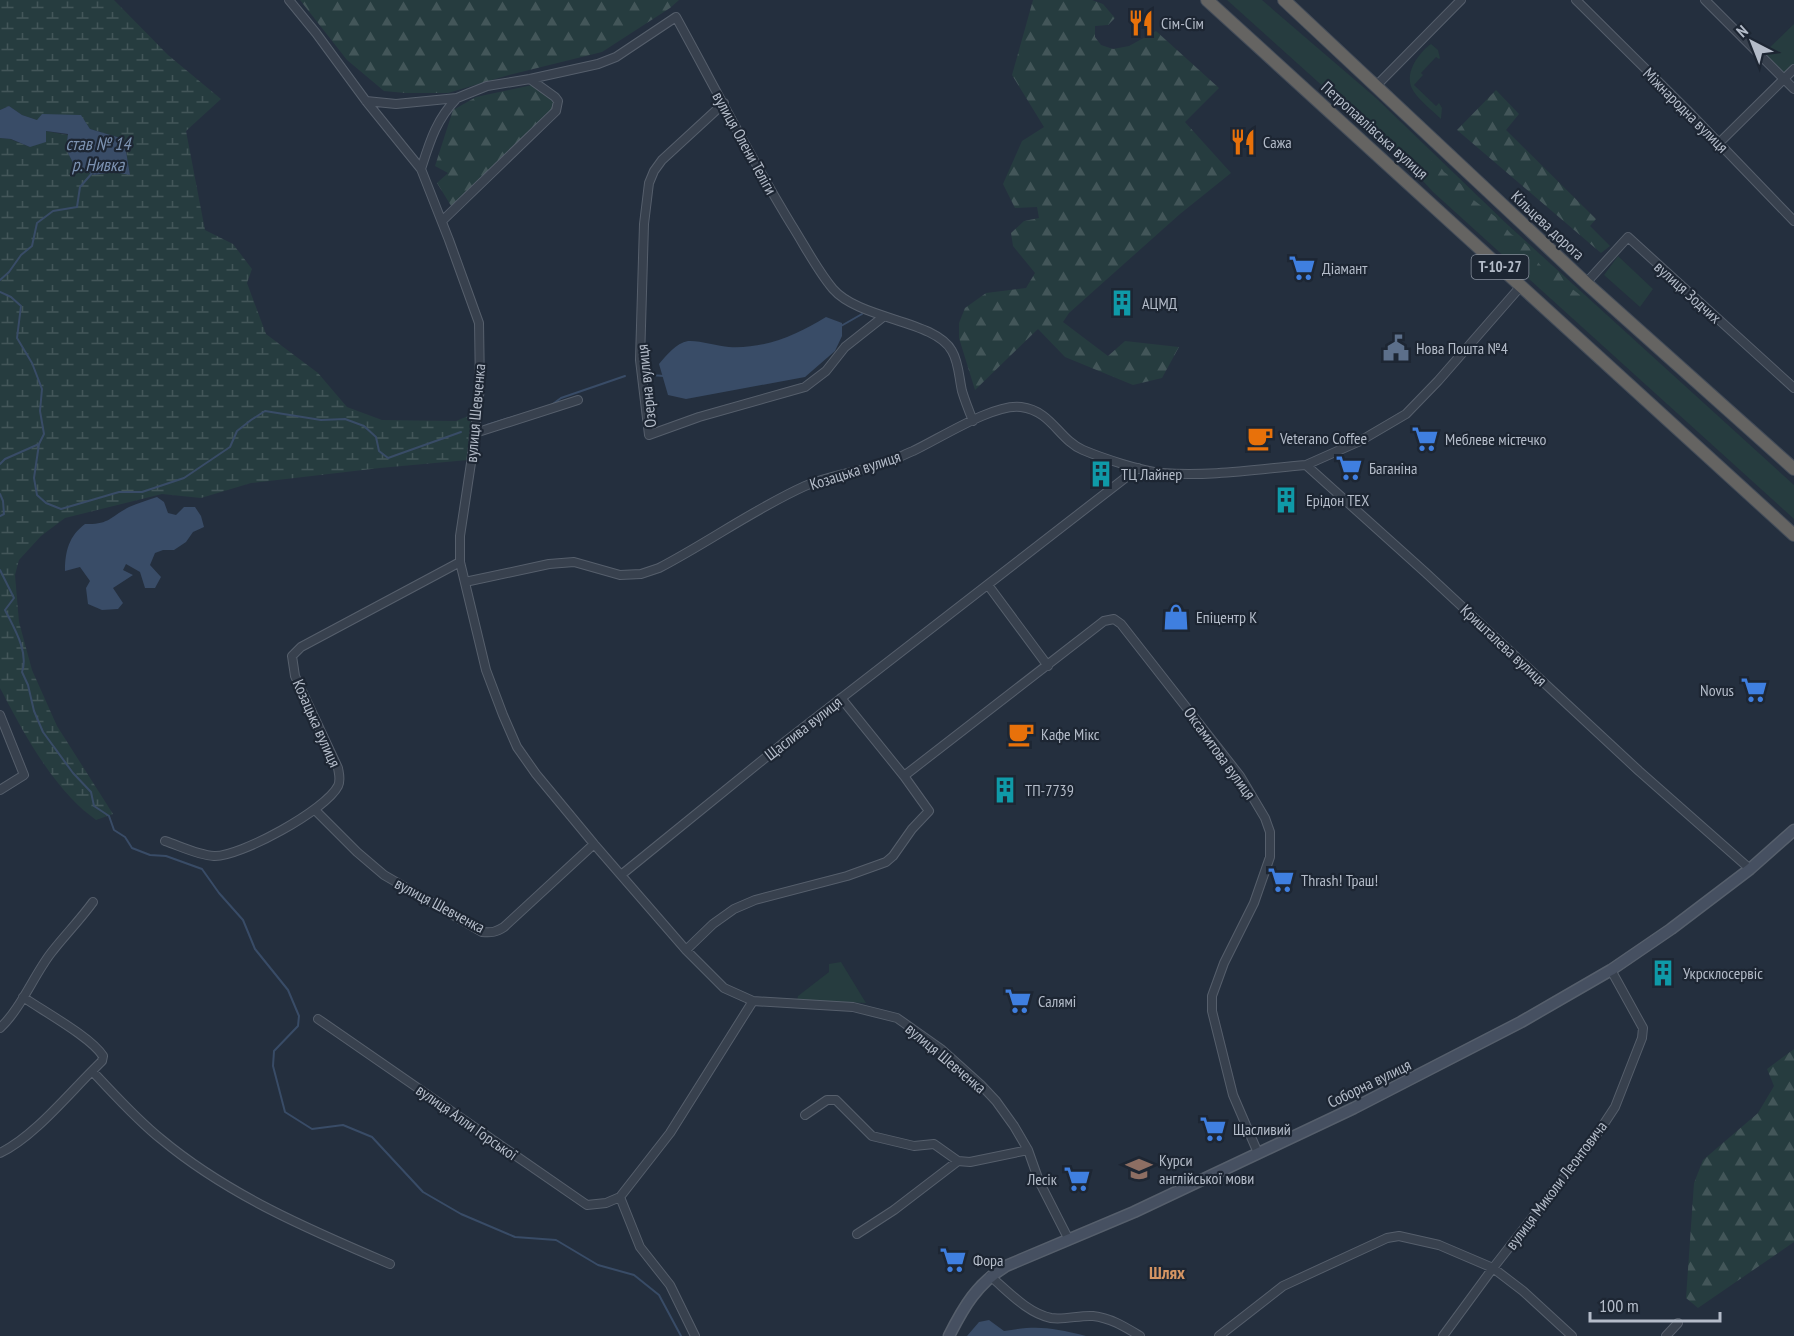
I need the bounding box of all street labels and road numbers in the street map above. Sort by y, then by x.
street label: Міжнародна вулиця [1639,63,1733,157]
street label: Петропавлівська вулиця [1317,77,1433,183]
street label: вулиця Олени Теліги [708,88,782,198]
street label: Кільцева дорога [1507,186,1589,264]
road number: Т-10-27 [1472,255,1528,279]
street label: вулиця Зодчих [1650,257,1726,328]
street label: Озерна вулиця [632,343,660,429]
street label: вулиця Шевченка [461,363,489,463]
street label: Козацька вулиця [807,446,903,494]
street label: Кришталева вулиця [1456,600,1552,690]
street label: Козацька вулиця [289,676,345,770]
street label: Щаслива вулиця [760,692,846,764]
street label: Оксамитова вулиця [1180,703,1260,803]
street label: вулиця Шевченка [392,873,488,937]
street label: вулиця Шевченка [902,1018,990,1098]
street label: Соборна вулиця [1324,1054,1414,1112]
street label: вулиця Алли Горської [412,1080,522,1165]
street label: вулиця Миколи Леонтовича [1501,1117,1611,1253]

